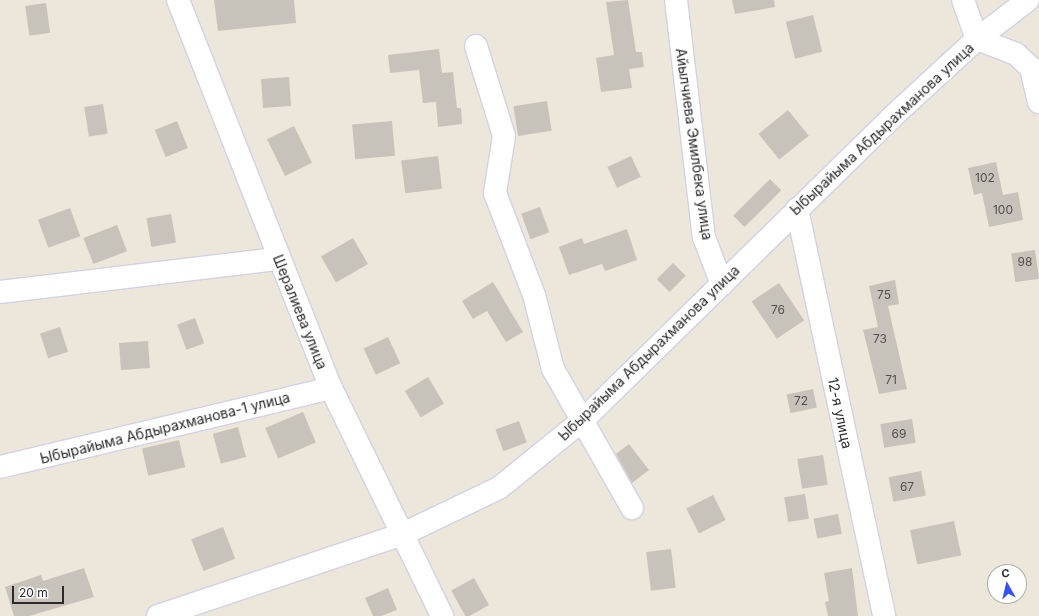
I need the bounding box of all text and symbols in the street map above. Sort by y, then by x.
street label: Ыбырайыма Абдырахманова улица [787,39,977,219]
street label: Айылчиева Эмилбека улица [672,47,716,241]
house number: 102 [975,171,995,185]
house number: 100 [993,203,1013,217]
street label: Шералиева улица [269,252,331,372]
house number: 98 [1018,255,1032,269]
street label: Ыбырайыма Абдырахманова улица [555,262,743,444]
house number: 75 [877,288,891,302]
house number: 76 [771,303,785,317]
house number: 73 [873,332,887,346]
house number: 71 [885,373,897,387]
street label: 12-я улица [824,376,856,450]
street label: Ыбырайыма Абдырахманова-1 улица [38,389,292,467]
house number: 72 [794,394,808,408]
house number: 69 [892,427,906,441]
house number: 67 [900,480,914,494]
north arrow [987,564,1027,604]
text: С [1000,566,1010,581]
scale bar [14,578,66,604]
text: 20 m [19,585,48,600]

